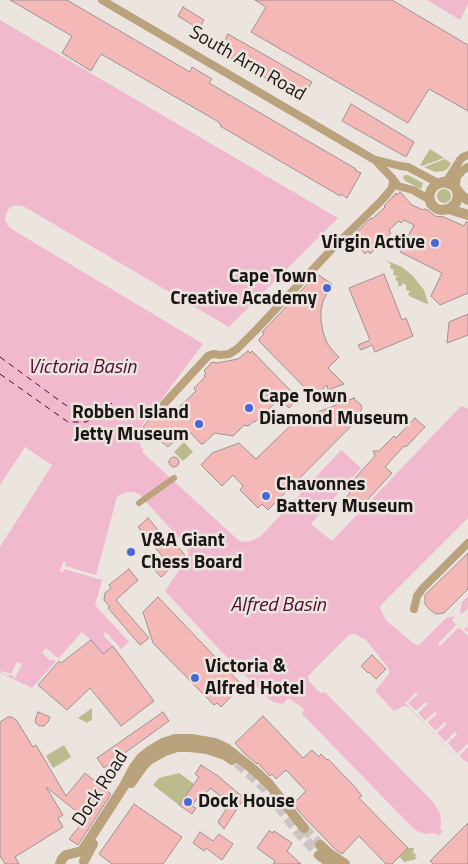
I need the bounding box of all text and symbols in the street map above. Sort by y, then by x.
street label: South Arm Road [185,21,309,107]
place label: Virgin Active [321,232,425,254]
marker: Virgin Active [429,237,441,249]
place label: Cape Town Creative Academy [170,266,317,310]
marker: Cape Town Creative Academy [321,282,333,294]
water label: Victoria Basin [28,356,136,380]
place label: Cape Town Diamond Museum [259,386,409,430]
place label: Robben Island Jetty Museum [72,402,189,446]
marker: Cape Town Diamond Museum [243,402,255,414]
marker: Robben Island Jetty Museum [193,418,205,430]
place label: Chavonnes Battery Museum [276,474,413,518]
marker: Chavonnes Battery Museum [260,490,272,502]
place label: V&A Giant Chess Board [141,530,243,574]
marker: V&A Giant Chess Board [125,546,137,558]
water label: Alfred Basin [230,594,326,618]
place label: Victoria & Alfred Hotel [205,656,304,700]
marker: Victoria & Alfred Hotel [189,672,201,684]
street label: Dock Road [68,747,134,831]
place label: Dock House [198,791,295,813]
marker: Dock House [182,796,194,808]

